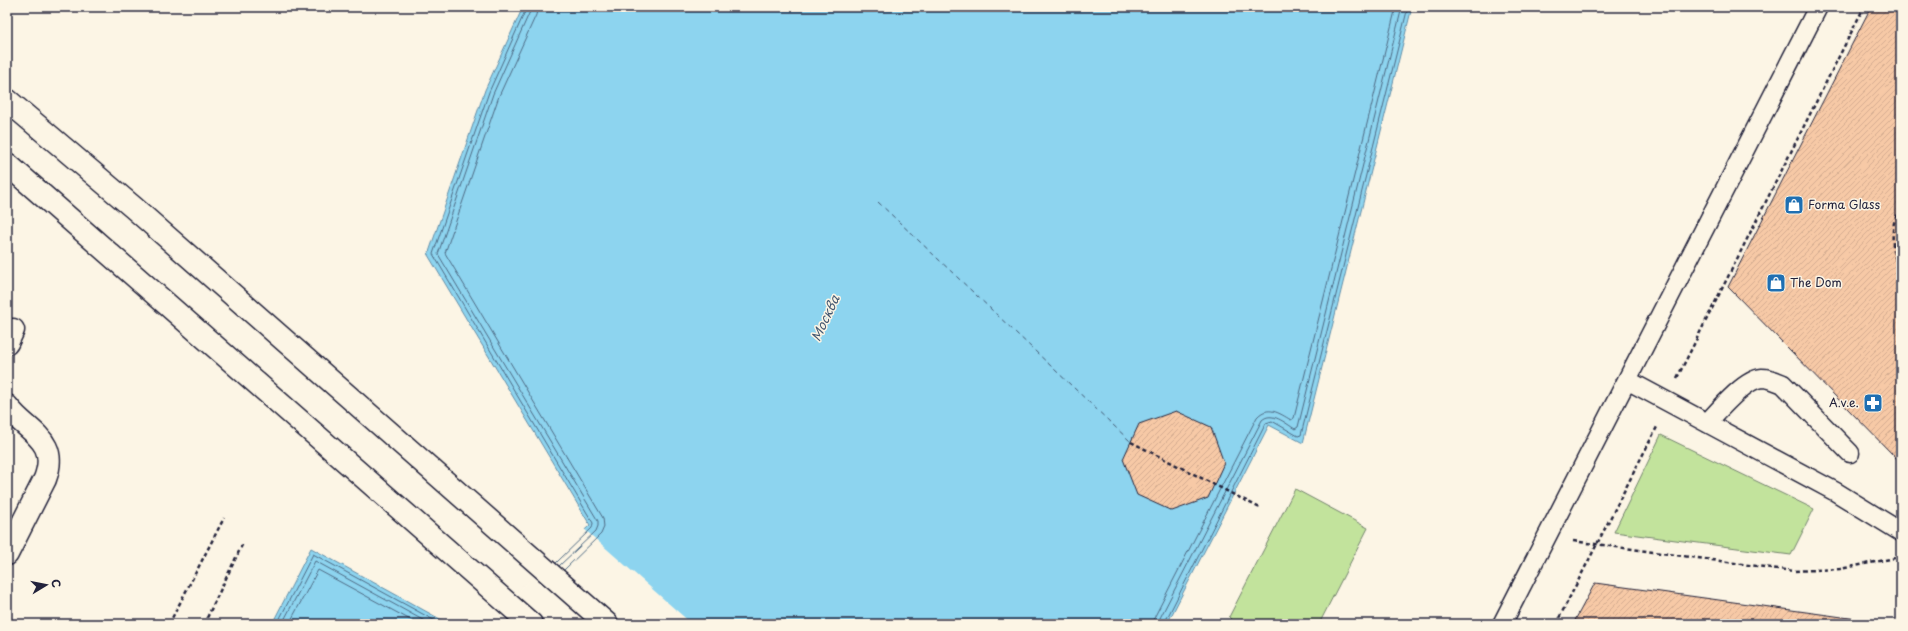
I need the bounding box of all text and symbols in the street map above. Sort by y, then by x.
shop icon: Forma Glass [1783,194,1805,216]
place label: Forma Glass [1808,195,1880,213]
shop icon: The Dom [1765,272,1787,294]
place label: The Dom [1790,273,1842,291]
water label: Москва [806,291,844,344]
pharmacy icon: A.v.e. [1862,392,1884,414]
place label: A.v.e. [1829,393,1859,411]
north arrow [26,565,66,605]
text: С [47,578,65,589]

